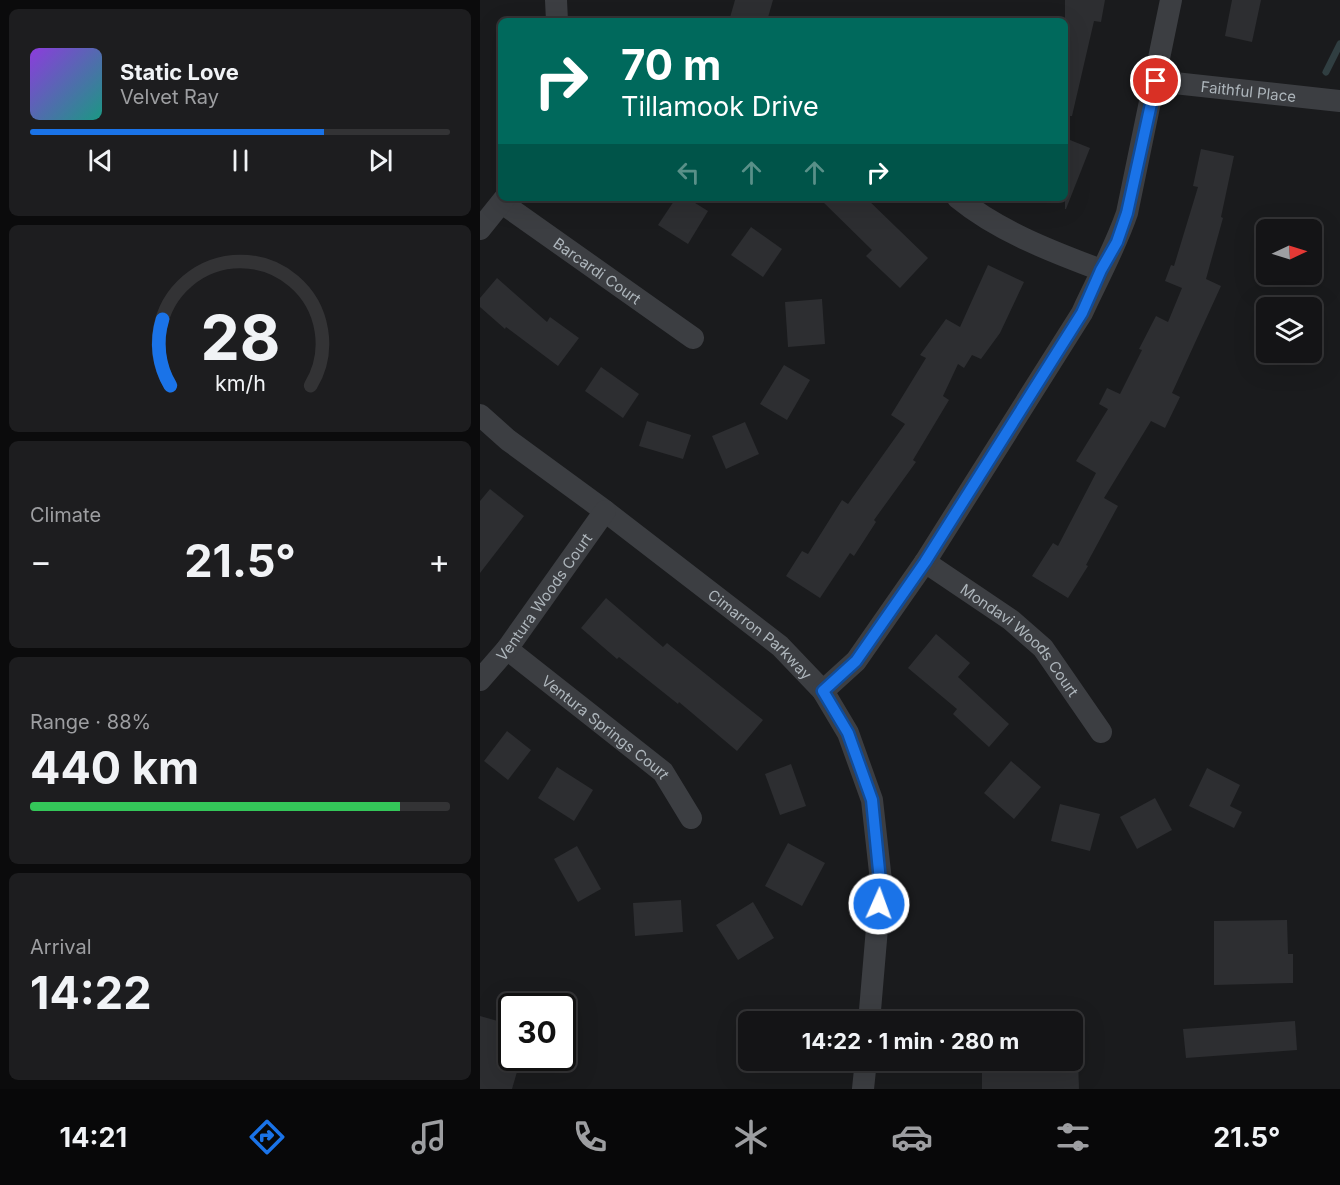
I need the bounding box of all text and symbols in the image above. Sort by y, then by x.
text: 70 m [621,39,721,90]
icon: right [522,42,600,120]
pin [1130,55,1181,106]
text: Static Love [120,59,239,85]
icon: arrive [1139,64,1172,97]
street label: Faithful Place [1200,76,1297,106]
text: Velvet Ray [120,85,219,109]
text: Tillamook Drive [621,90,819,123]
icon: previous [84,144,117,177]
icon: pause [224,144,257,177]
icon: next [364,144,397,177]
icon: left [672,156,705,189]
icon: ahead [735,156,768,189]
icon: ahead [798,156,831,189]
icon: right [861,156,894,189]
north arrow [1256,219,1322,285]
map controls [1256,219,1322,363]
street label: Barcardi Court [550,233,645,308]
button: layers [1256,297,1322,363]
text: 28 [200,300,280,375]
text: km/h [215,370,265,396]
text: Climate [30,503,101,527]
street label: Ventura Woods Court [492,529,596,665]
text: 21.5° [184,533,296,588]
text: − [30,541,52,581]
text: + [428,541,450,581]
street label: Mondavi Woods Court [957,579,1083,700]
street label: Cimarron Parkway [704,585,817,684]
street label: Ventura Springs Court [538,671,674,782]
text: Range · 88% [30,710,151,734]
text: 440 km [30,740,199,795]
position arrow [847,872,911,936]
text: Arrival [30,935,92,959]
text: 14:22 [30,965,152,1020]
speed limit sign: 30 [498,993,576,1071]
text: 14:22 · 1 min · 280 m [802,1028,1019,1054]
icon: directions [246,1116,288,1158]
icon: music [408,1116,450,1158]
icon: phone [569,1116,611,1158]
icon: climate [730,1116,772,1158]
icon: car [891,1116,933,1158]
icon: filters [1052,1116,1094,1158]
text: 14:21 [60,1121,127,1154]
text: 21.5° [1213,1121,1280,1154]

